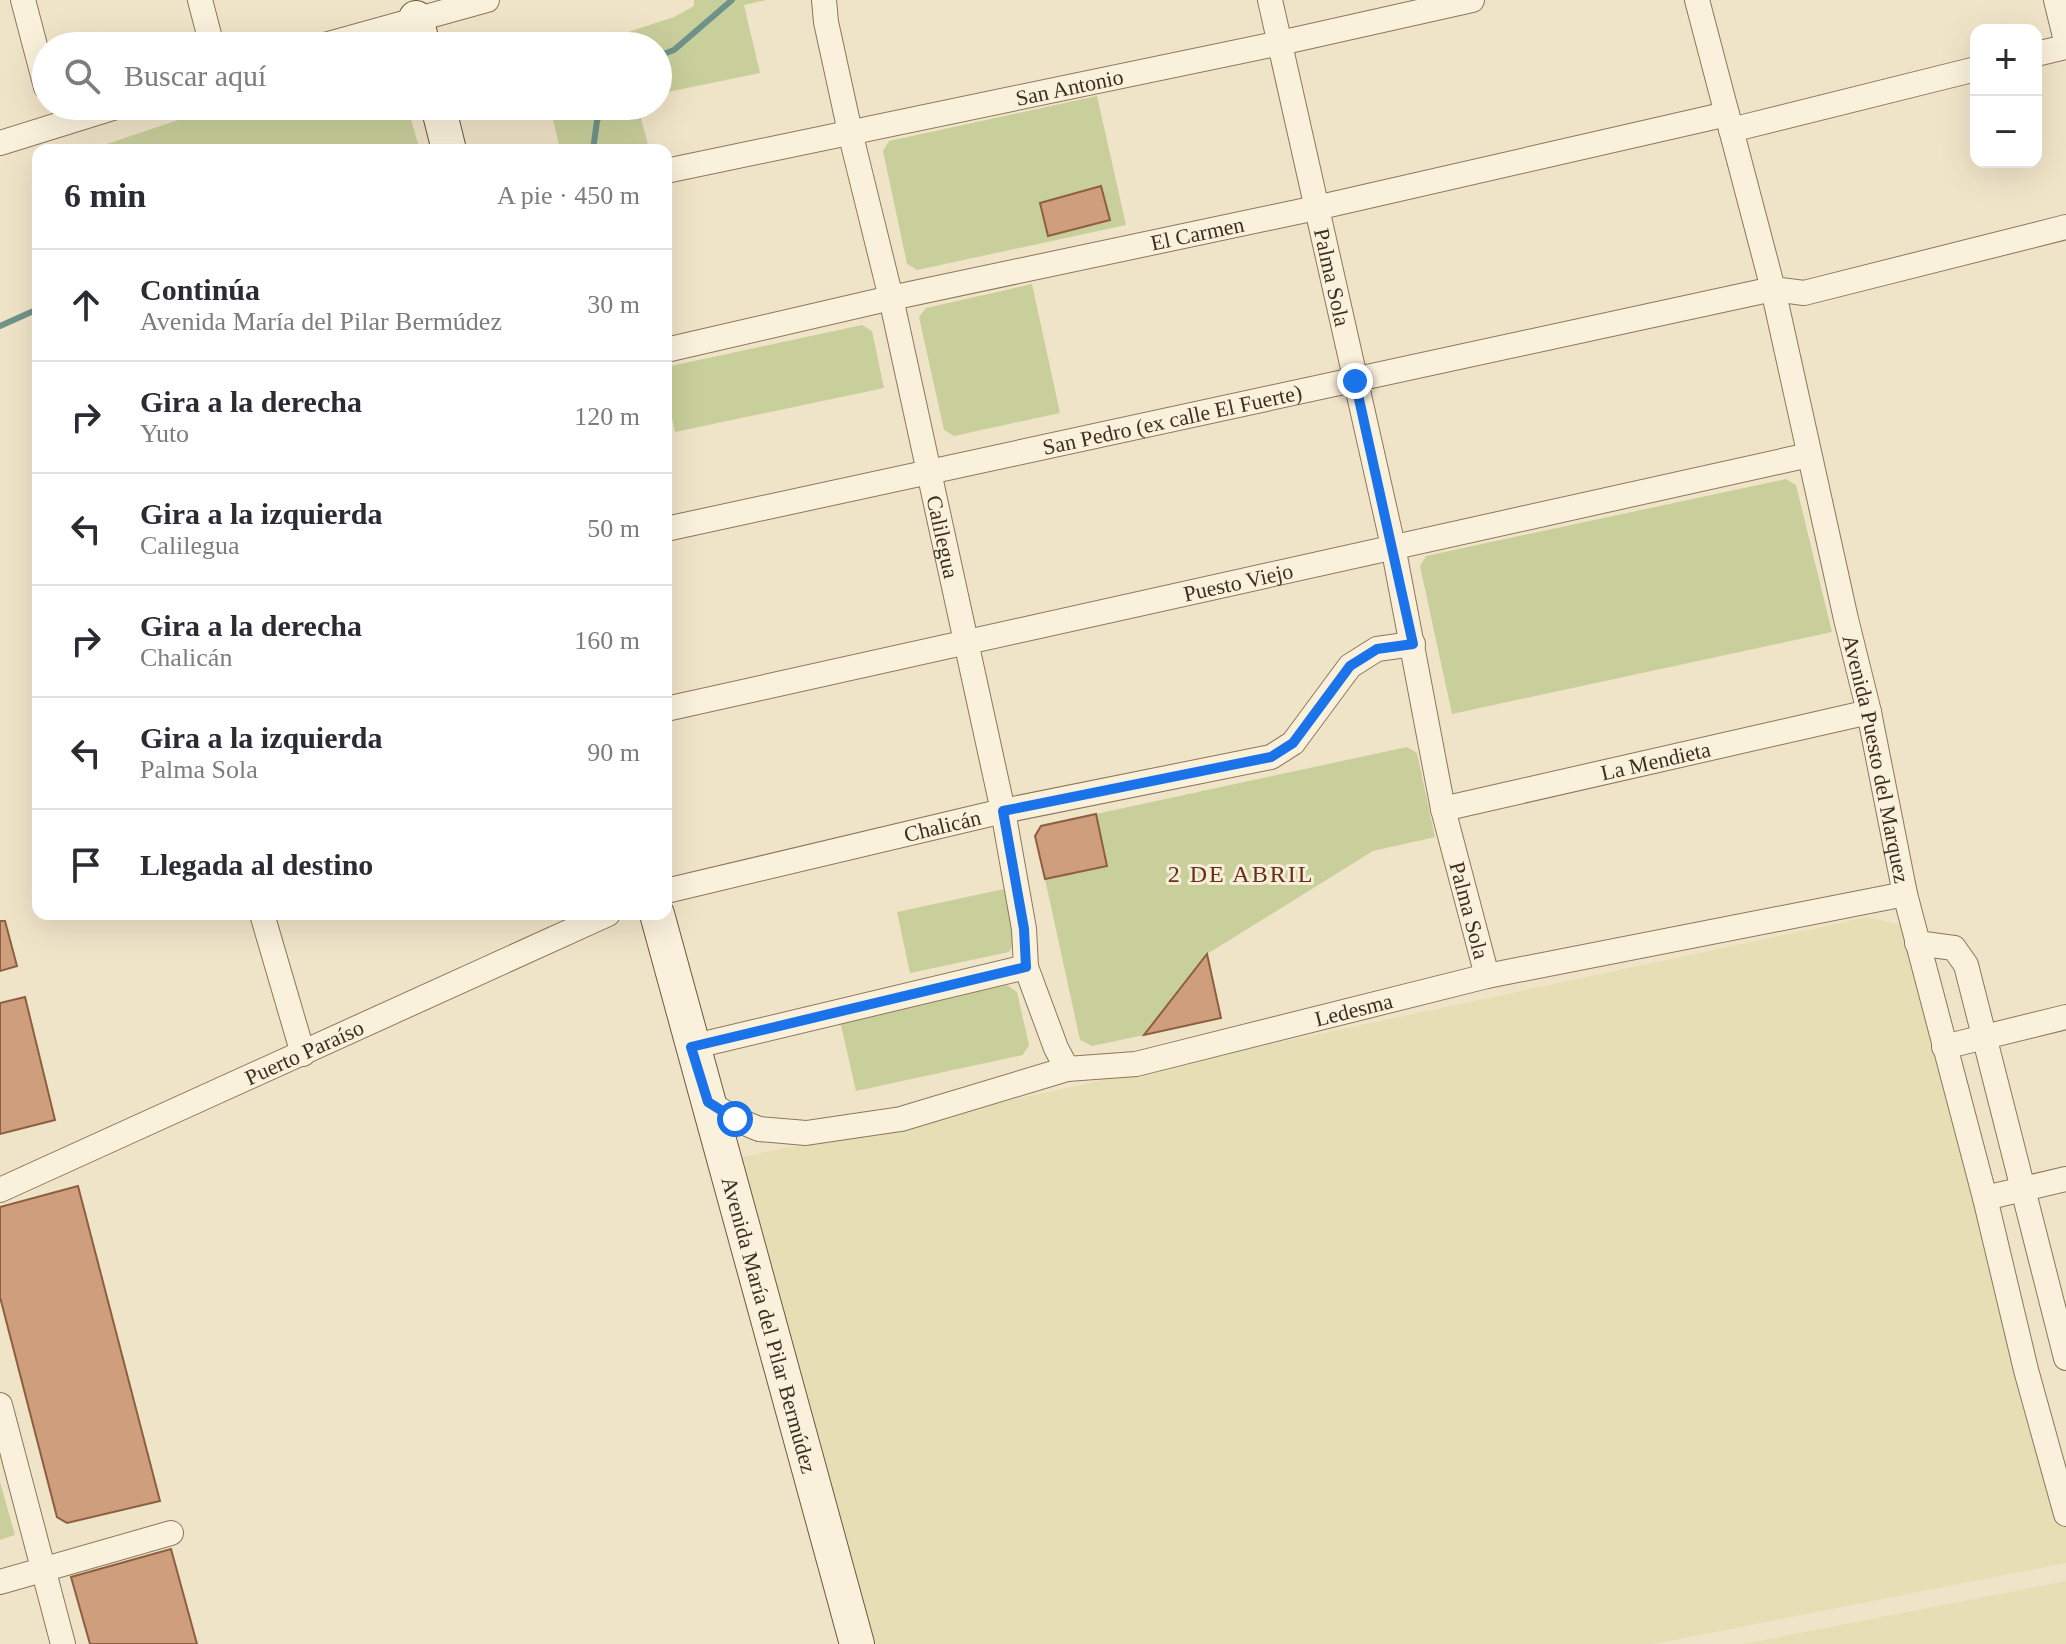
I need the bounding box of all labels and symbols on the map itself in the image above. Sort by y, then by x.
street label: San Antonio [1013,64,1126,111]
street label: El Carmen [1148,212,1246,256]
street label: Palma Sola [1309,226,1355,329]
route end [1337,363,1373,399]
street label: San Pedro (ex calle El Fuerte) [1040,379,1304,460]
street label: Calilegua [921,493,964,581]
street label: Puesto Viejo [1181,558,1295,607]
street label: Avenida Puesto del Marquez [1837,632,1915,885]
street label: La Mendieta [1598,736,1713,786]
street label: Chalicán [901,805,983,847]
street label: Palma Sola [1444,859,1494,962]
district label: 2 DE ABRIL [1168,861,1314,887]
street label: Ledesma [1312,988,1396,1032]
street label: Puerto Paraíso [241,1015,368,1090]
route start [717,1101,753,1137]
street label: Avenida María del Pilar Bermúdez [717,1174,822,1476]

